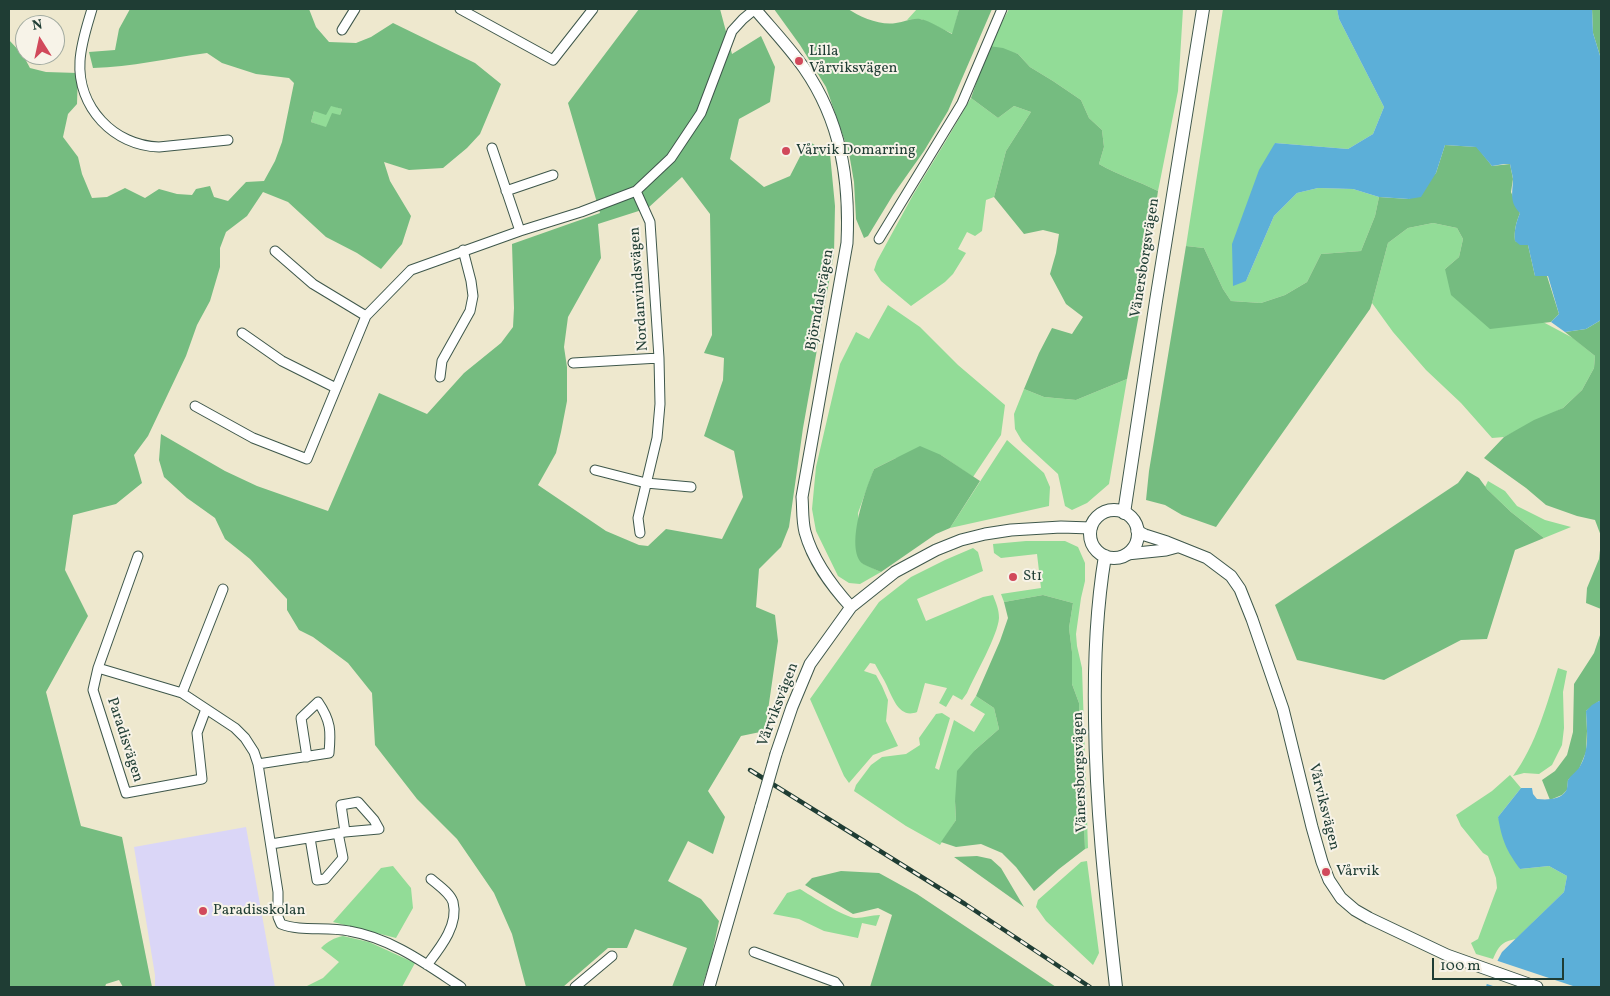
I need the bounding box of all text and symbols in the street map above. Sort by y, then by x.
north arrow [15,15,65,65]
text: N [31,15,44,36]
place label: Lilla Vårviksvägen [809,43,898,78]
marker: Lilla Vårviksvägen [793,55,805,67]
place label: Vårvik Domarring [796,142,916,160]
marker: Vårvik Domarring [780,145,792,157]
street label: Vänersborgsvägen [1128,197,1164,319]
street label: Nordanvindsvägen [627,226,653,352]
street label: Björndalsvägen [803,248,839,352]
place label: St1 [1023,568,1042,586]
marker: St1 [1007,571,1019,583]
street label: Vårviksvägen [755,660,803,750]
street label: Paradisvägen [102,695,146,785]
street label: Vänersborgsvägen [1070,711,1092,833]
street label: Vårviksvägen [1304,762,1342,852]
place label: Vårvik [1336,863,1379,881]
marker: Vårvik [1320,866,1332,878]
place label: Paradisskolan [213,902,305,920]
marker: Paradisskolan [197,905,209,917]
scale bar [1435,948,1568,980]
text: 100 m [1440,956,1480,977]

